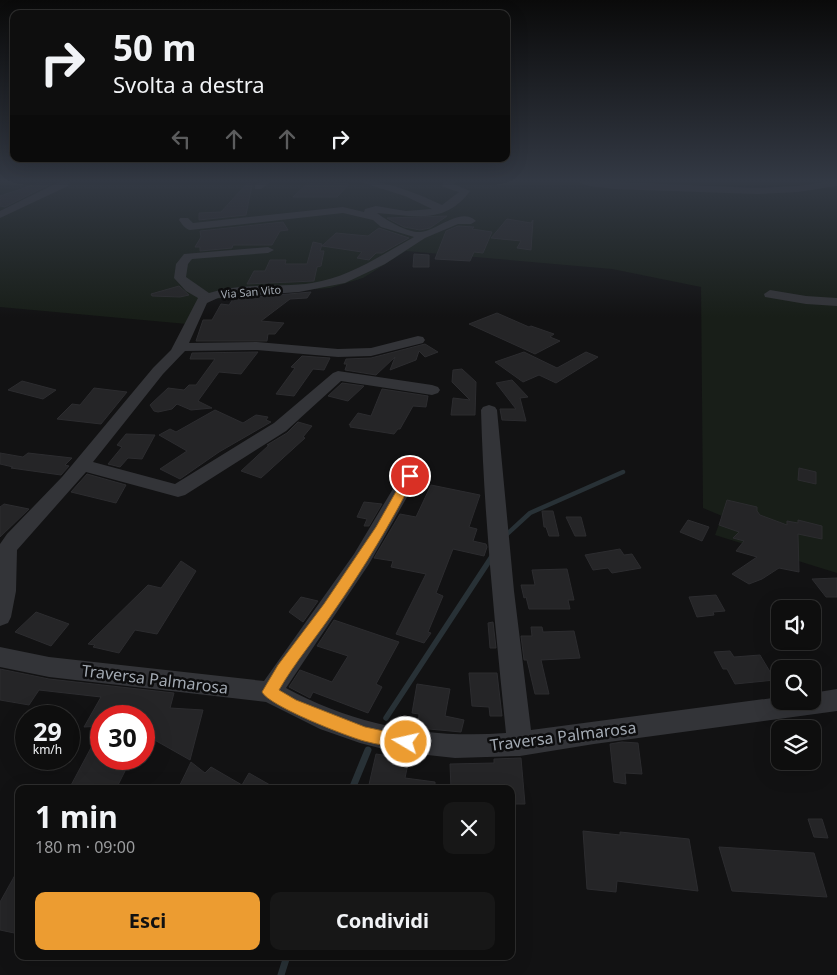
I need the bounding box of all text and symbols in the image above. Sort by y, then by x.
text: 50 m [113,24,196,71]
icon: right [30,30,95,95]
text: Svolta a destra [113,69,265,99]
icon: left [167,125,195,153]
icon: ahead [220,125,248,153]
icon: ahead [273,125,301,153]
icon: right [326,125,354,153]
street label: Via San Vito [220,281,282,302]
pin [389,455,431,497]
icon: arrive [396,462,424,490]
map controls [771,600,821,770]
button: sound [771,600,821,650]
street label: Traversa Palmarosa [81,659,229,699]
button: search [771,660,821,710]
speed limit sign: 30 [90,705,155,770]
text: 29 [33,714,62,748]
position arrow [379,715,431,767]
street label: Traversa Palmarosa [489,716,637,756]
button: layers [771,720,821,770]
text: km/h [33,741,62,758]
text: 1 min [35,796,118,837]
button: close [443,802,495,854]
text: 180 m · 09:00 [35,836,135,858]
button: Esci [35,892,260,950]
button: Condividi [270,892,495,950]

